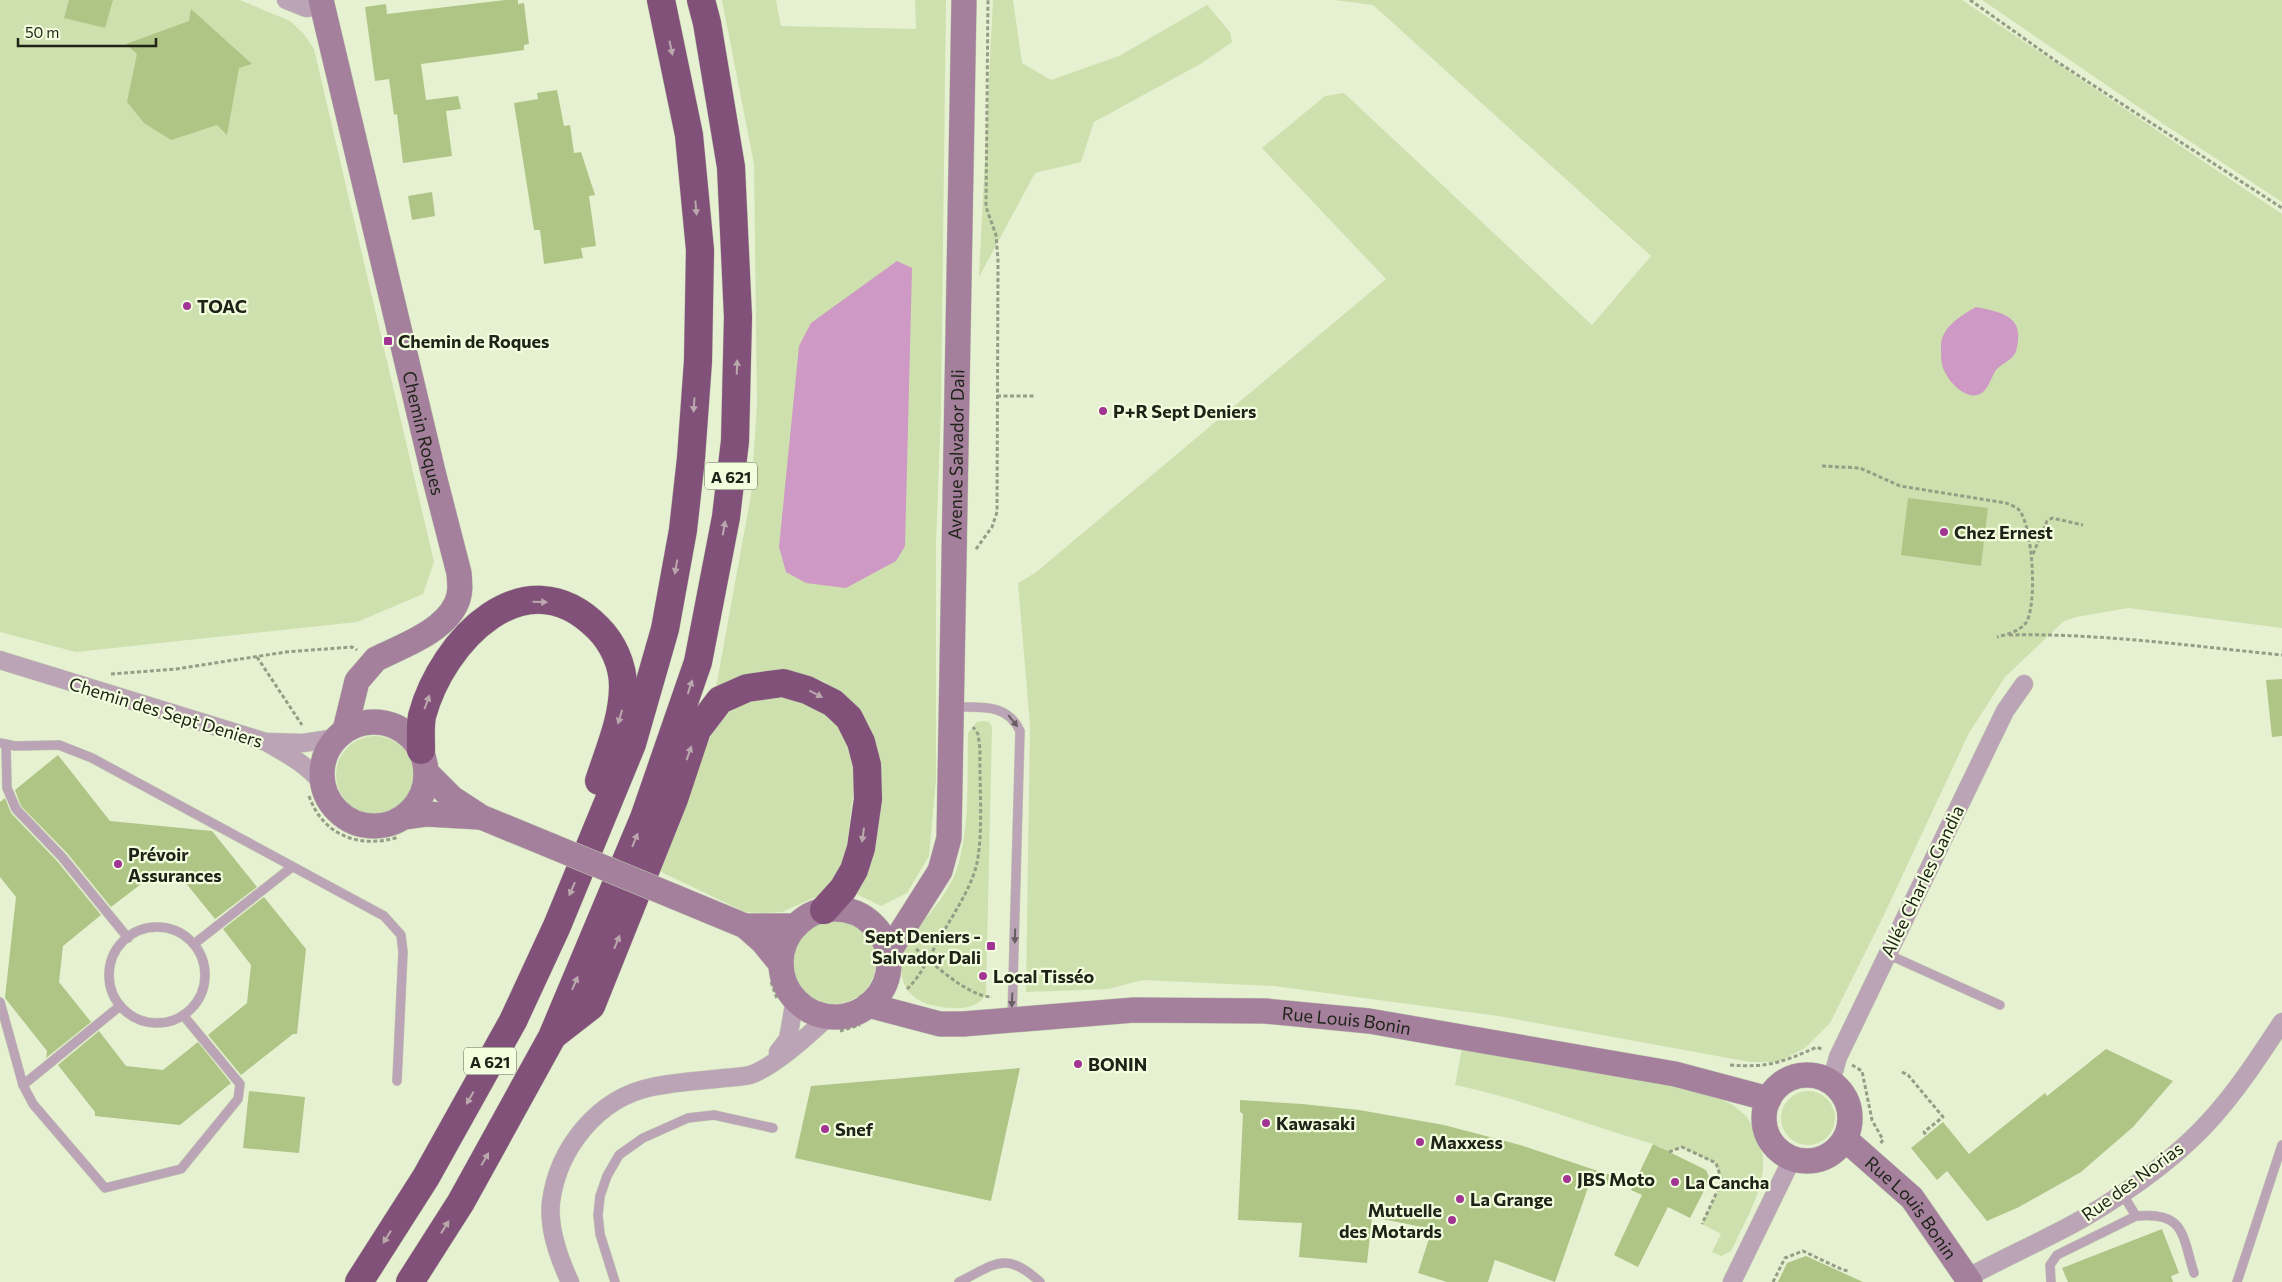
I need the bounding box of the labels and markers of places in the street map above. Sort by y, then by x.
place label: TOAC [197,295,247,317]
marker: TOAC [181,300,193,312]
place label: Chemin de Roques [398,330,550,352]
marker: Chemin de Roques [382,335,394,347]
place label: P+R Sept Deniers [1113,400,1256,422]
marker: P+R Sept Deniers [1097,405,1109,417]
place label: Chez Ernest [1954,521,2053,543]
marker: Chez Ernest [1938,526,1950,538]
place label: Prévoir Assurances [128,843,222,886]
marker: Prévoir Assurances [112,858,124,870]
place label: Sept Deniers - Salvador Dali [865,925,981,968]
marker: Sept Deniers - Salvador Dali [985,940,997,952]
place label: Local Tisséo [993,965,1095,987]
marker: Local Tisséo [977,970,989,982]
place label: BONIN [1088,1053,1147,1075]
marker: BONIN [1072,1058,1084,1070]
place label: Kawasaki [1276,1112,1355,1134]
marker: Kawasaki [1260,1117,1272,1129]
place label: Snef [835,1118,874,1140]
marker: Snef [819,1123,831,1135]
place label: Maxxess [1430,1131,1503,1153]
marker: Maxxess [1414,1136,1426,1148]
place label: JBS Moto [1577,1168,1655,1190]
place label: La Cancha [1685,1171,1769,1193]
marker: JBS Moto [1561,1173,1573,1185]
marker: La Cancha [1669,1176,1681,1188]
place label: La Grange [1470,1188,1553,1210]
marker: La Grange [1454,1193,1466,1205]
place label: Mutuelle des Motards [1339,1199,1442,1242]
marker: Mutuelle des Motards [1446,1214,1458,1226]

